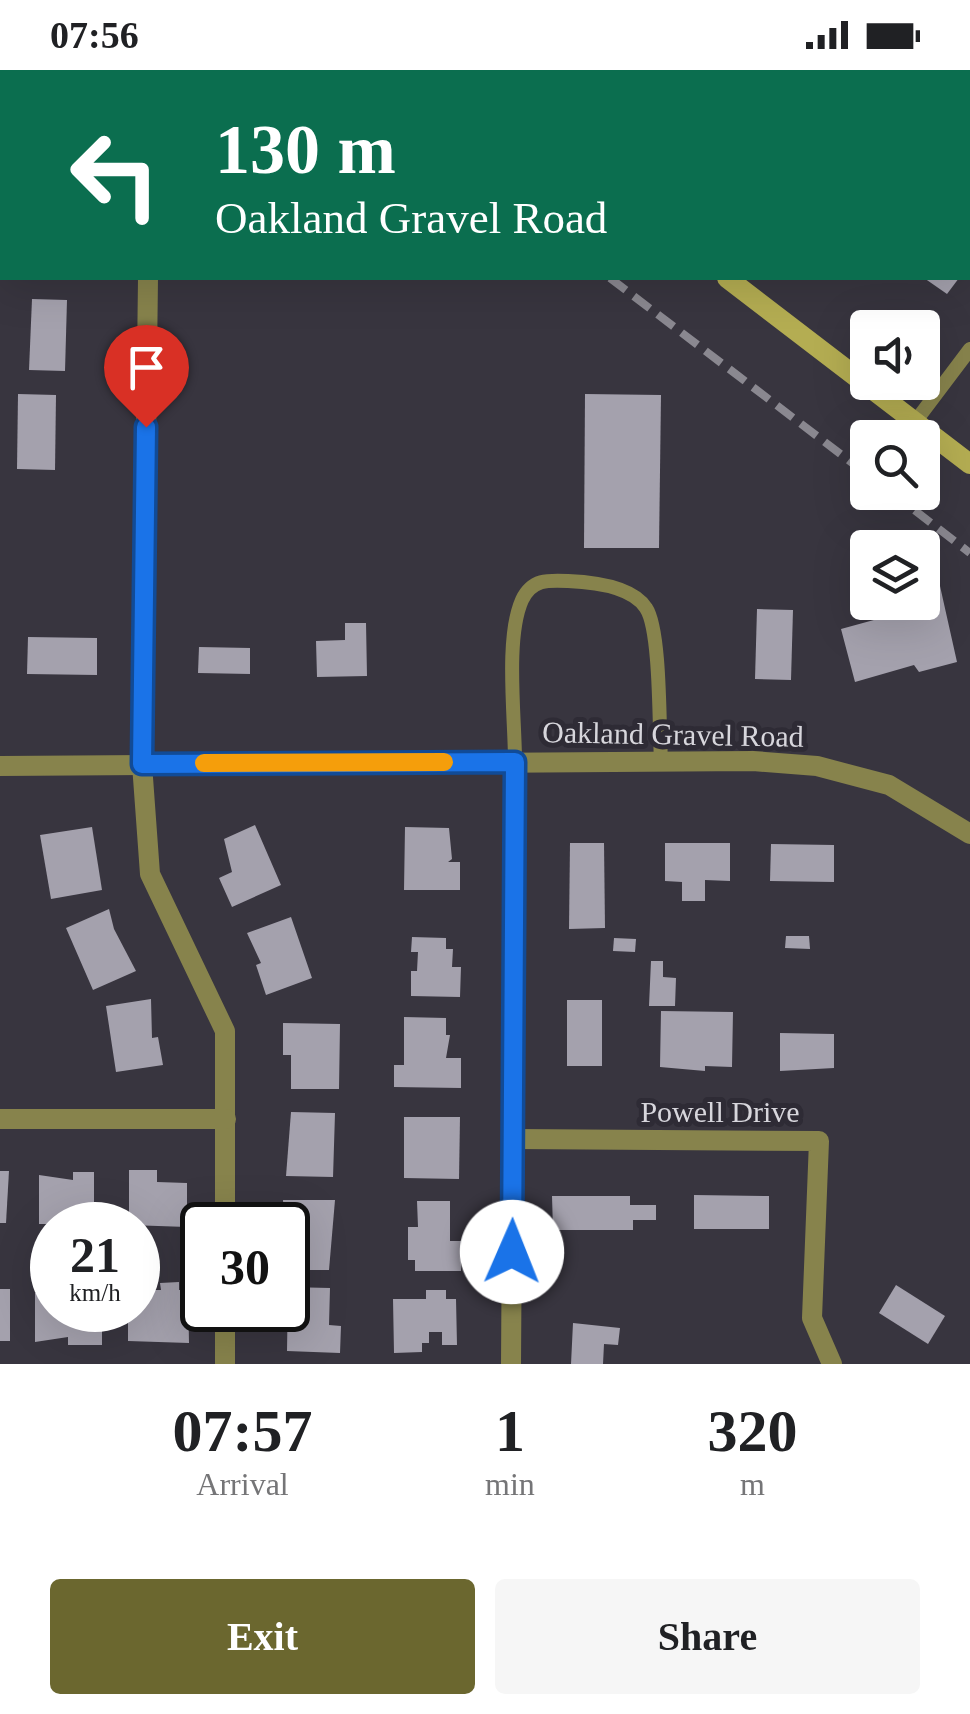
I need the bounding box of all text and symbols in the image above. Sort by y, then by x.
text: 07:56 [50,14,139,56]
icon: left [50,110,180,240]
text: 130 m [215,111,396,188]
text: Oakland Gravel Road [215,193,607,243]
map controls [850,310,940,620]
button: sound [850,310,940,400]
pin [104,325,189,428]
icon: arrive [119,340,174,395]
button: search [850,420,940,510]
button: layers [850,530,940,620]
street label: Oakland Gravel Road [542,715,804,753]
street label: Powell Drive [640,1095,800,1128]
position arrow [460,1200,564,1304]
speed limit sign: 30 [180,1202,310,1332]
text: 21 [70,1227,120,1283]
text: km/h [69,1279,121,1306]
text: 07:57 [173,1398,313,1464]
text: 1 [495,1398,525,1464]
text: 320 [707,1398,797,1464]
text: Arrival [196,1466,289,1502]
text: min [485,1466,535,1502]
text: m [740,1466,765,1502]
button: Exit [50,1579,475,1694]
button: Share [495,1579,920,1694]

